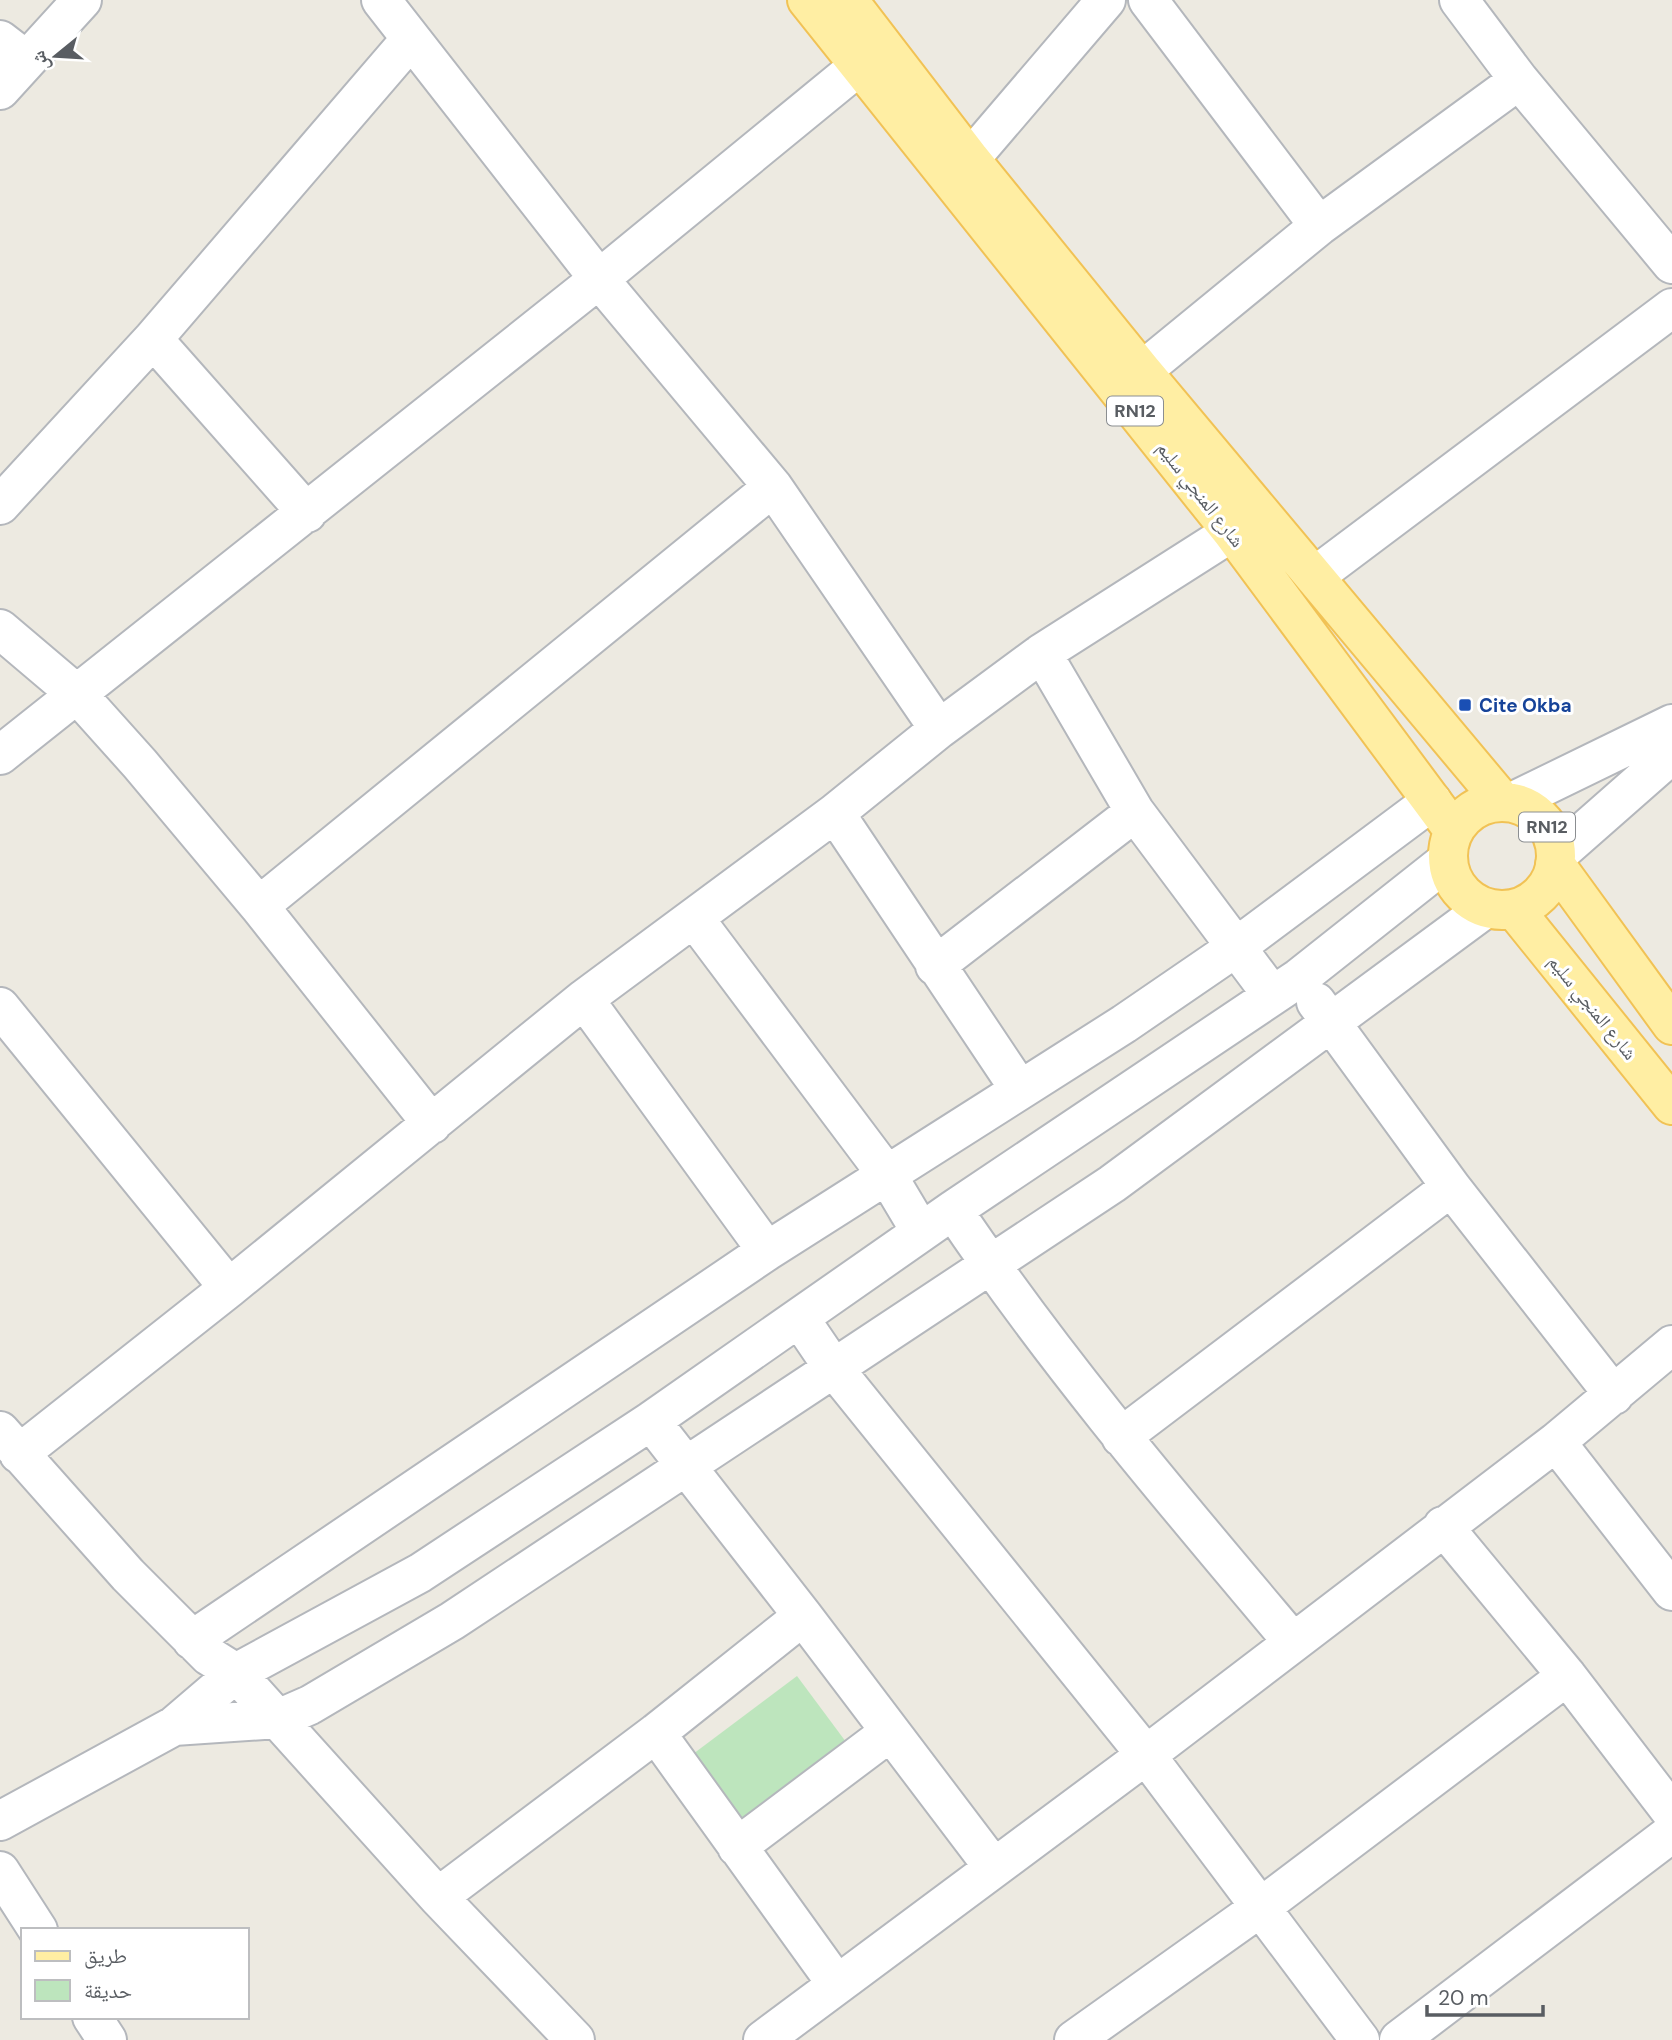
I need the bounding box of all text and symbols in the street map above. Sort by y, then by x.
north arrow [21,21,91,91]
text: ش [25,48,55,75]
road number: RN12 [1107,396,1163,426]
street label: شارع المنجي سليم [1149,436,1250,554]
place label: Cite Okba [1479,693,1572,718]
marker: Cite Okba [1457,697,1473,713]
road number: RN12 [1519,812,1575,842]
street label: شارع المنجي سليم [1540,950,1643,1067]
legend [21,1928,248,2019]
text: طريق [84,1942,127,1970]
scale bar [1427,1974,1542,2018]
text: حديقة [84,1977,132,2005]
text: 20 m [1438,1984,1489,2012]

